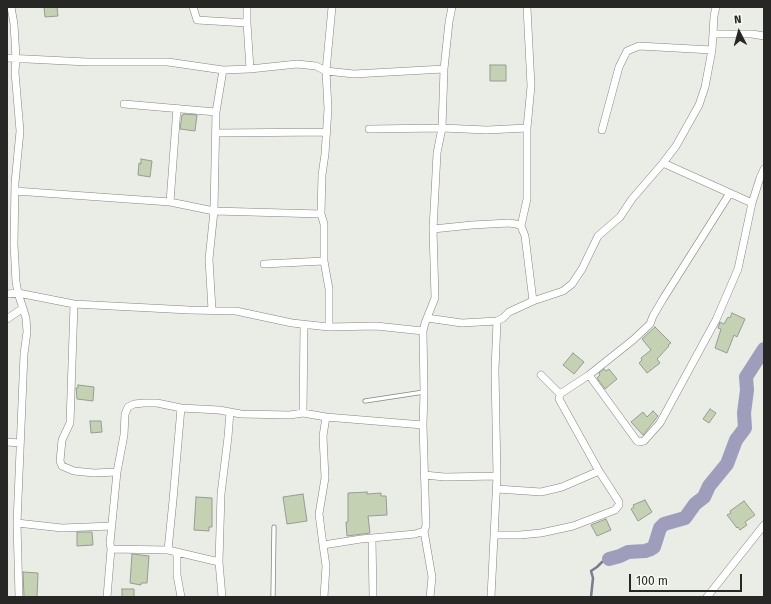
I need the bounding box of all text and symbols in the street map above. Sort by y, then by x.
north arrow [719,12,759,52]
text: N [733,13,742,26]
scale bar [631,566,744,592]
text: 100 m [636,574,668,588]

